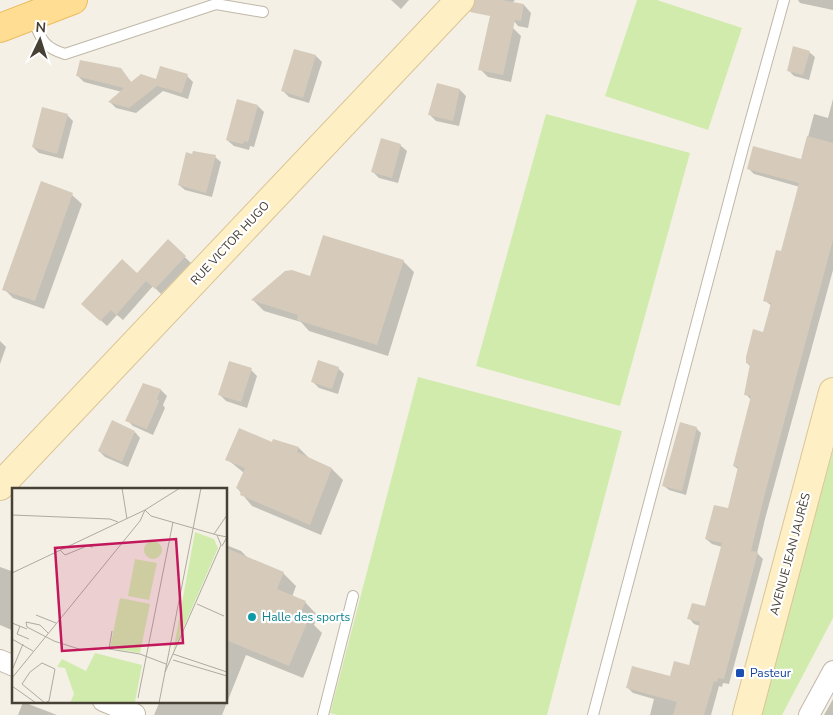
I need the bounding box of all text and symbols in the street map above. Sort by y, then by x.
north arrow [15,15,65,65]
text: N [35,18,47,37]
street label: RUE VICTOR HUGO [187,198,273,288]
inset map [12,488,228,702]
street label: AVENUE JEAN JAURÈS [766,491,814,617]
place label: Halle des sports [262,609,350,625]
marker: Halle des sports [246,611,258,623]
place label: Pasteur [750,665,792,681]
marker: Pasteur [734,667,746,679]

